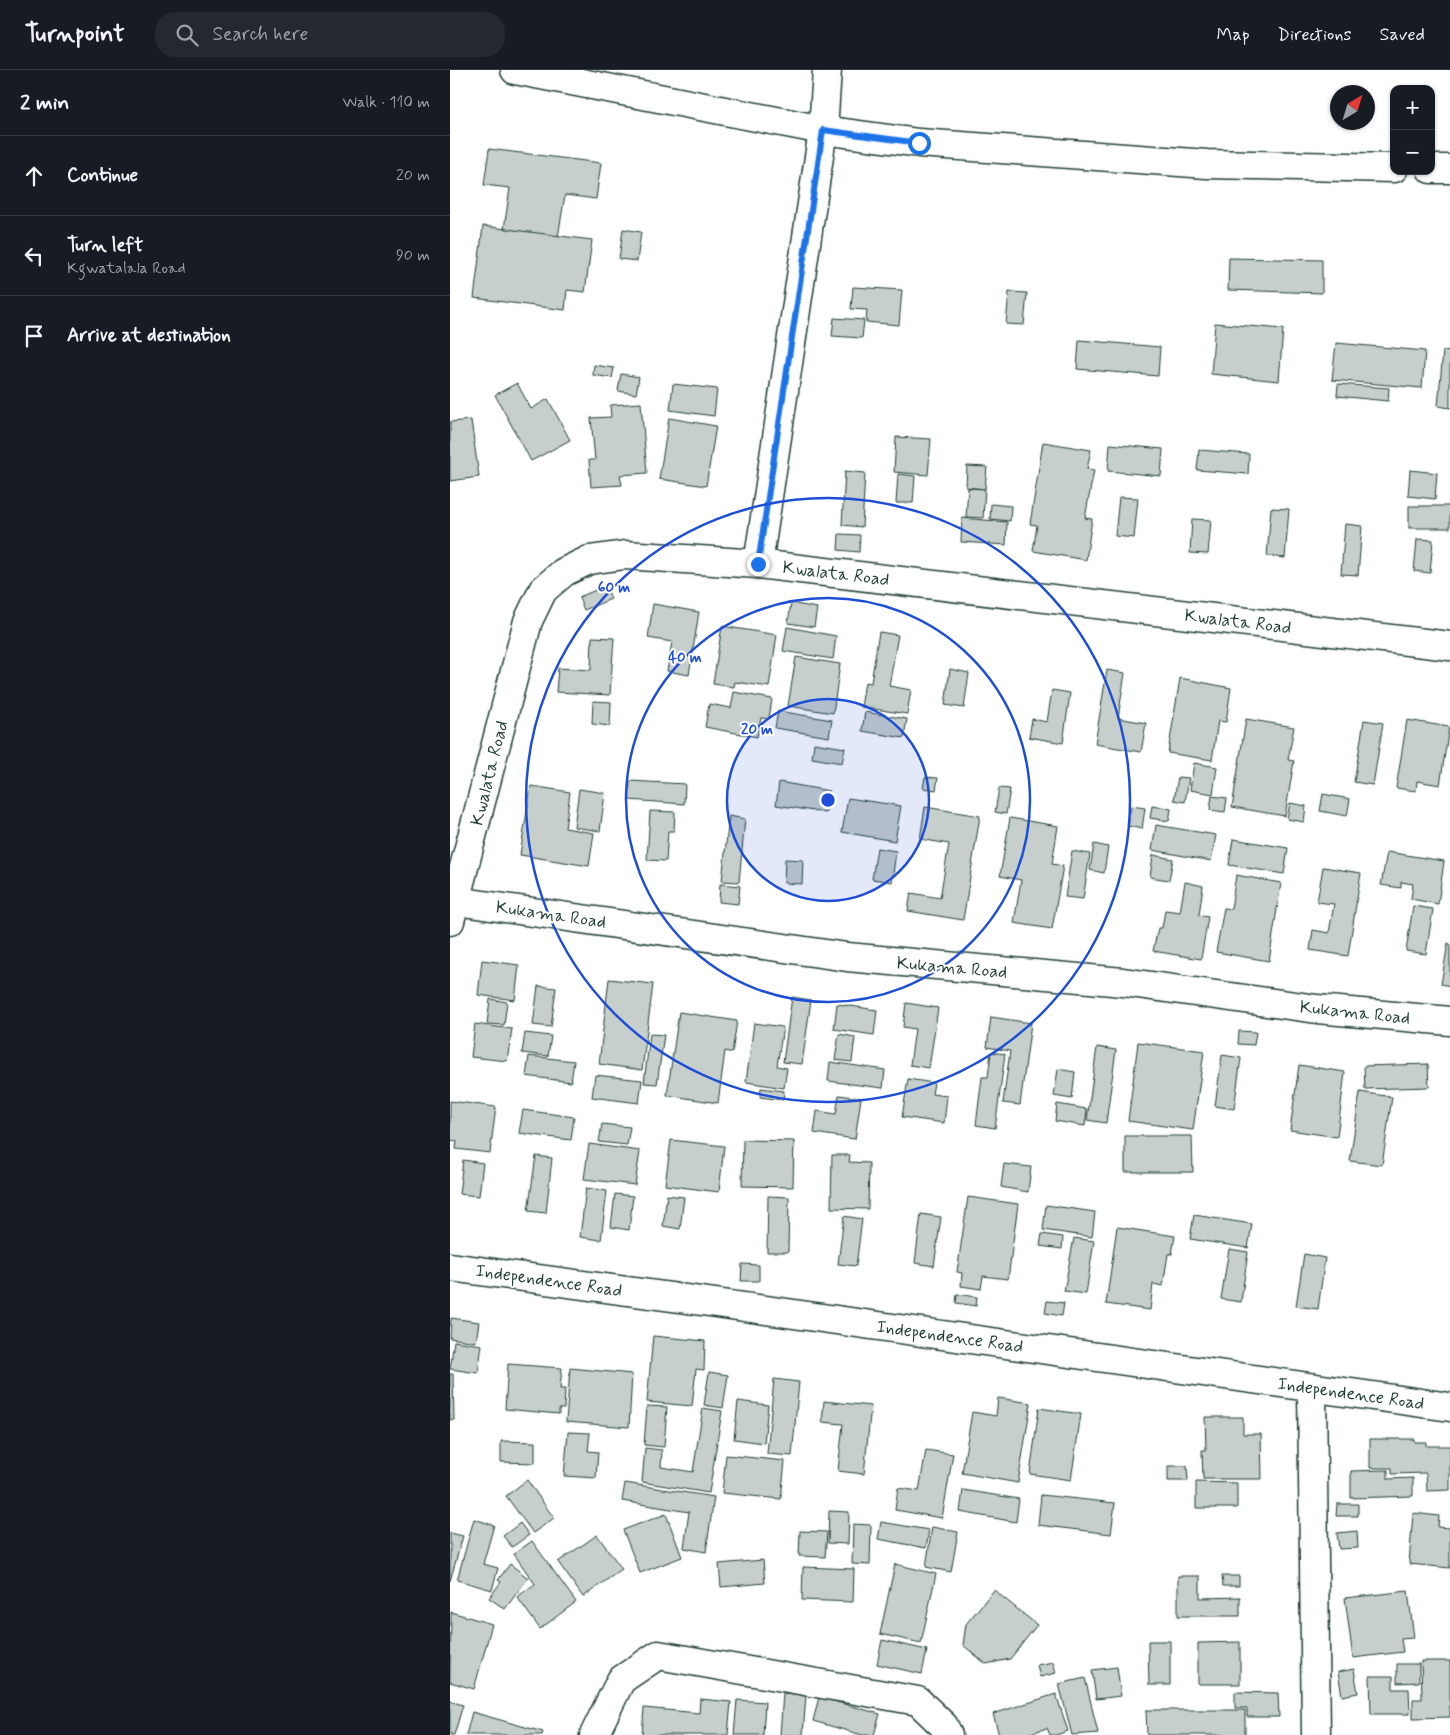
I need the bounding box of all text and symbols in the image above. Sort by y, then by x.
search box [155,12,505,57]
text: Turnpoint [25,19,125,50]
icon: search [173,21,201,49]
text: Search here [213,22,308,47]
text: Map [1217,23,1250,47]
text: Directions [1278,23,1352,47]
text: Saved [1380,23,1425,47]
north arrow [1330,85,1375,130]
map controls [1390,85,1435,175]
button: + [1390,85,1435,130]
text: 2 min [20,89,69,117]
text: Walk · 110 m [342,92,430,113]
button: − [1390,130,1435,175]
route start [908,132,931,155]
icon: ahead [20,162,48,190]
text: Continue [67,163,138,188]
text: 20 m [396,165,430,186]
text: Turn left [67,233,143,258]
icon: left [20,242,48,270]
text: 90 m [396,245,430,266]
text: Kgwatalala Road [67,258,186,279]
icon: arrive [20,322,48,350]
text: Arrive at destination [67,323,231,348]
route end [747,553,770,576]
street label: Kwalata Road [781,556,891,592]
text: 60 m [598,578,630,598]
street label: Kwalata Road [1183,604,1293,640]
text: 40 m [668,648,702,668]
street label: Kwalata Road [465,718,515,828]
text: 20 m [741,720,773,740]
centre of rings [819,791,837,809]
street label: Kukama Road [494,895,607,935]
street label: Kukama Road [896,951,1008,985]
street label: Kukama Road [1298,995,1411,1031]
street label: Independence Road [474,1259,624,1303]
street label: Independence Road [875,1315,1025,1359]
street label: Independence Road [1276,1372,1426,1416]

